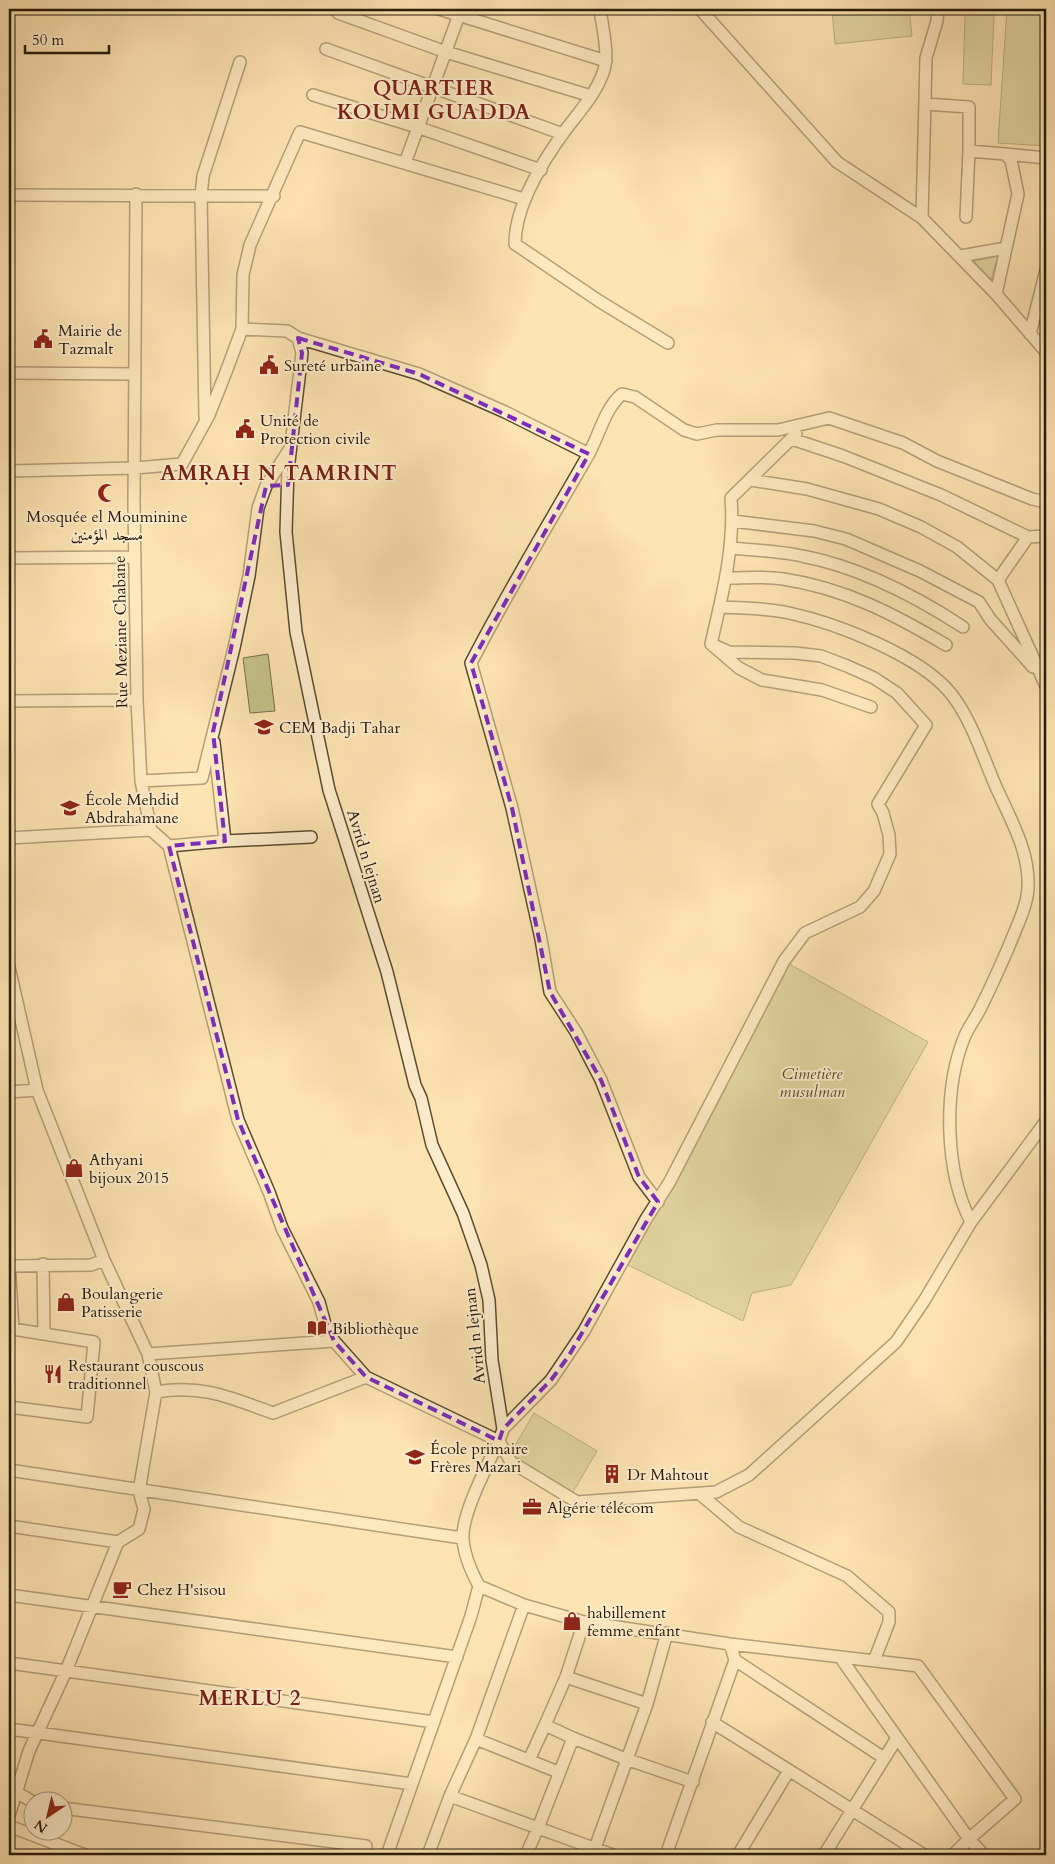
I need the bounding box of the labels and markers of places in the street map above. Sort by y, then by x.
place label: Mairie de Tazmalt [58,320,122,360]
public building icon: Mairie de Tazmalt [32,328,54,350]
public building icon: Sureté urbaine [258,354,280,376]
place label: Sureté urbaine [284,355,382,377]
place label: Unité de Protection civile [260,410,371,450]
public building icon: Unité de Protection civile [234,418,256,440]
mosque icon: Mosquée el Mouminine مسجد المؤمنين [96,482,118,504]
place label: Mosquée el Mouminine مسجد المؤمنين [26,506,188,546]
school or university icon: CEM Badji Tahar [253,716,275,738]
place label: CEM Badji Tahar [279,717,400,739]
place label: École Mehdid Abdrahamane [85,789,180,829]
school or university icon: École Mehdid Abdrahamane [59,797,81,819]
place label: Athyani bijoux 2015 [89,1149,169,1189]
shop icon: Athyani bijoux 2015 [63,1157,85,1179]
place label: Boulangerie Patisserie [81,1283,163,1323]
shop icon: Boulangerie Patisserie [55,1291,77,1313]
library icon: Bibliothèque [306,1317,328,1339]
place label: Bibliothèque [332,1318,419,1340]
place label: Restaurant couscous traditionnel [68,1355,204,1395]
restaurant icon: Restaurant couscous traditionnel [42,1363,64,1385]
place label: École primaire Frères Mazari [430,1438,528,1478]
school or university icon: École primaire Frères Mazari [404,1446,426,1468]
building icon: Dr Mahtout [601,1463,623,1485]
place label: Dr Mahtout [627,1464,708,1486]
office icon: Algérie télécom [521,1496,543,1518]
place label: Algérie télécom [547,1497,654,1519]
cafe icon: Chez H'sisou [111,1578,133,1600]
place label: Chez H'sisou [137,1579,227,1601]
place label: habillement femme enfant [587,1602,680,1642]
shop icon: habillement femme enfant [561,1610,583,1632]

